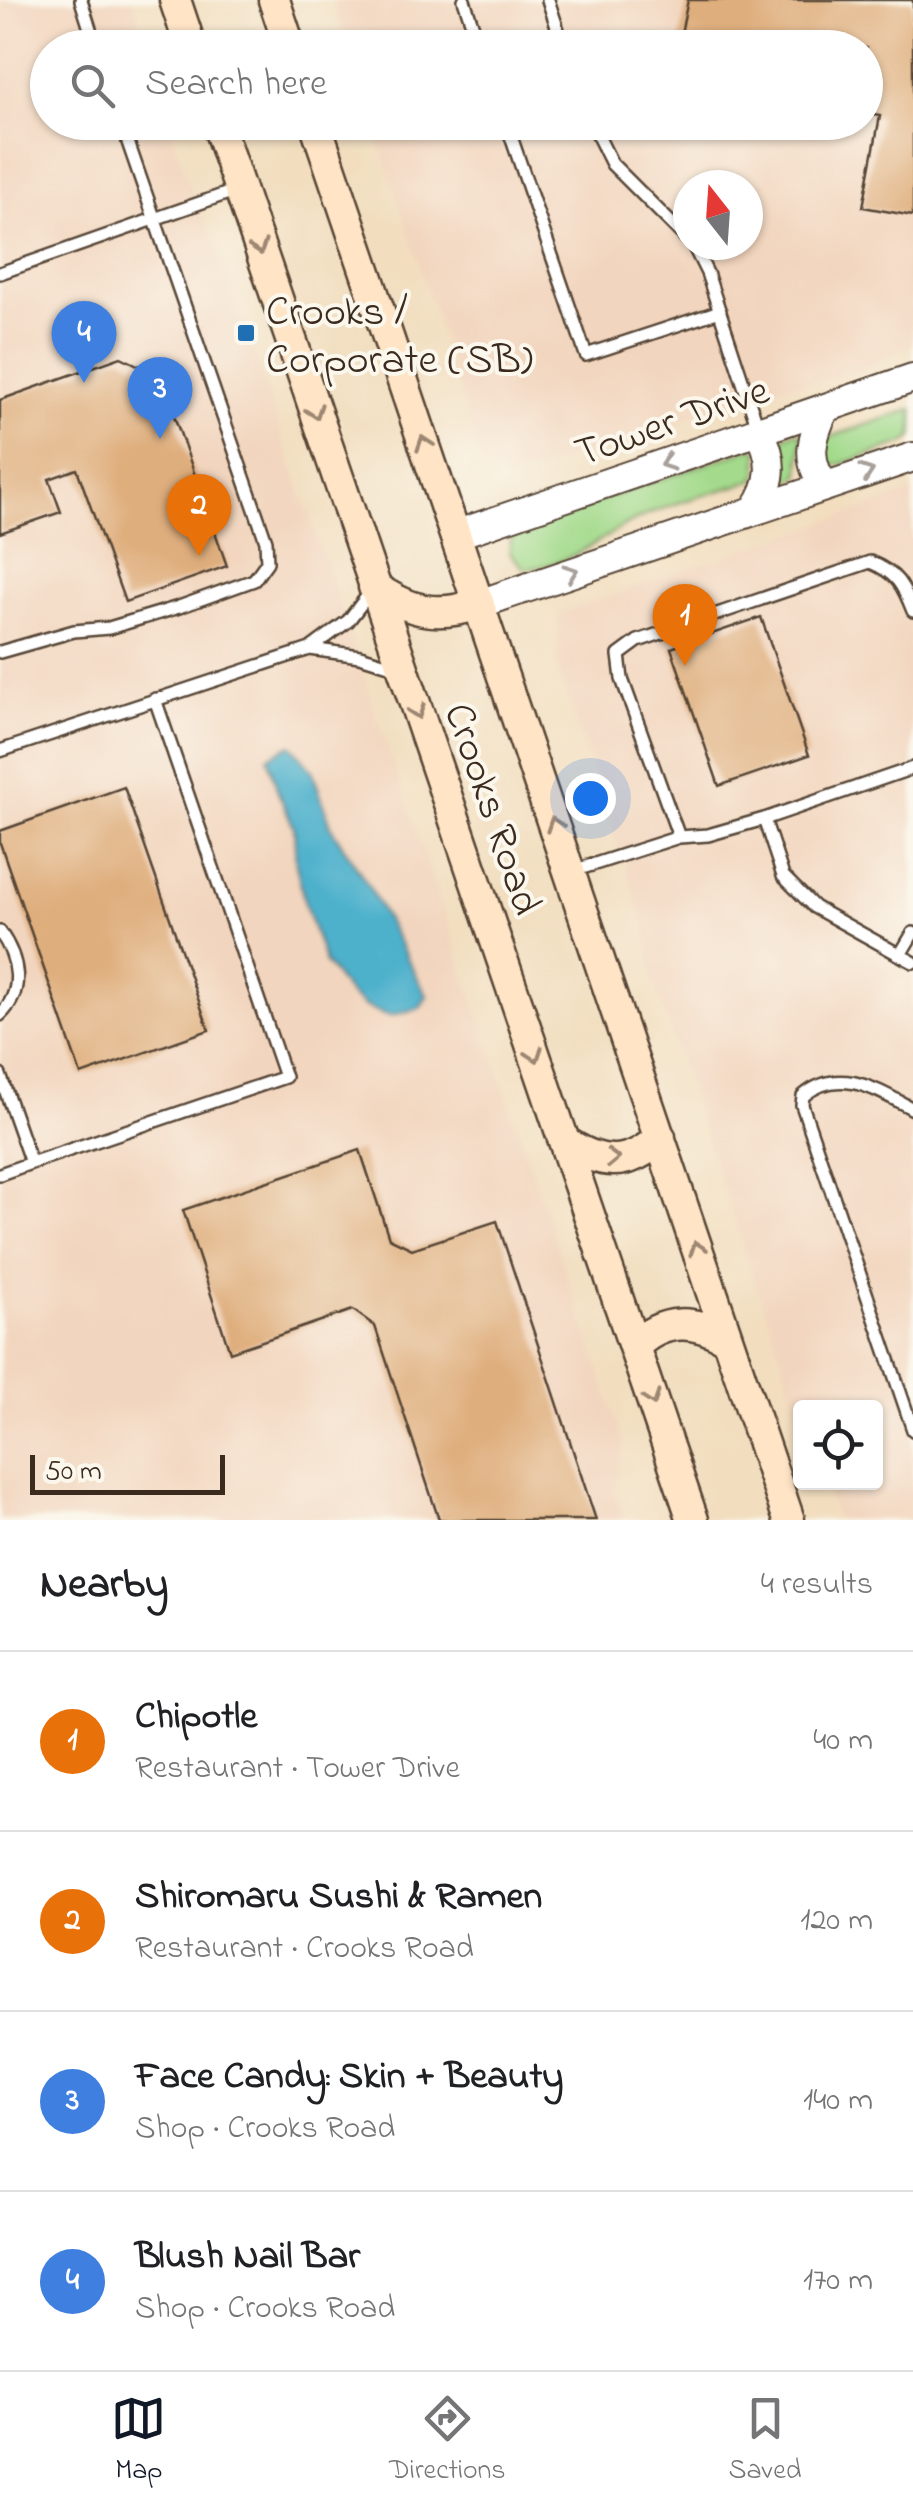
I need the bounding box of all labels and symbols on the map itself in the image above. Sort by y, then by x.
north arrow [673,170,763,260]
one-way arrow [248,239,268,256]
place label: Crooks / Corporate (SB) [266,283,533,392]
pin: 4 [52,300,116,383]
marker: Crooks / Corporate (SB) [235,322,257,344]
pin: 3 [128,356,192,439]
street label: Tower Drive [567,362,778,485]
one-way arrow [303,402,323,419]
one-way arrow [415,435,436,452]
one-way arrow [659,451,676,471]
one-way arrow [858,463,875,484]
pin: 2 [166,474,232,556]
one-way arrow [562,563,579,584]
pin: 1 [652,584,718,666]
street label: Crooks Road [426,695,555,923]
one-way arrow [405,703,426,720]
your location [565,773,616,824]
one-way arrow [545,816,565,833]
one-way arrow [523,1046,544,1063]
one-way arrow [606,1147,622,1168]
one-way arrow [689,1240,709,1257]
one-way arrow [640,1390,661,1407]
scale bar [30,1450,225,1494]

